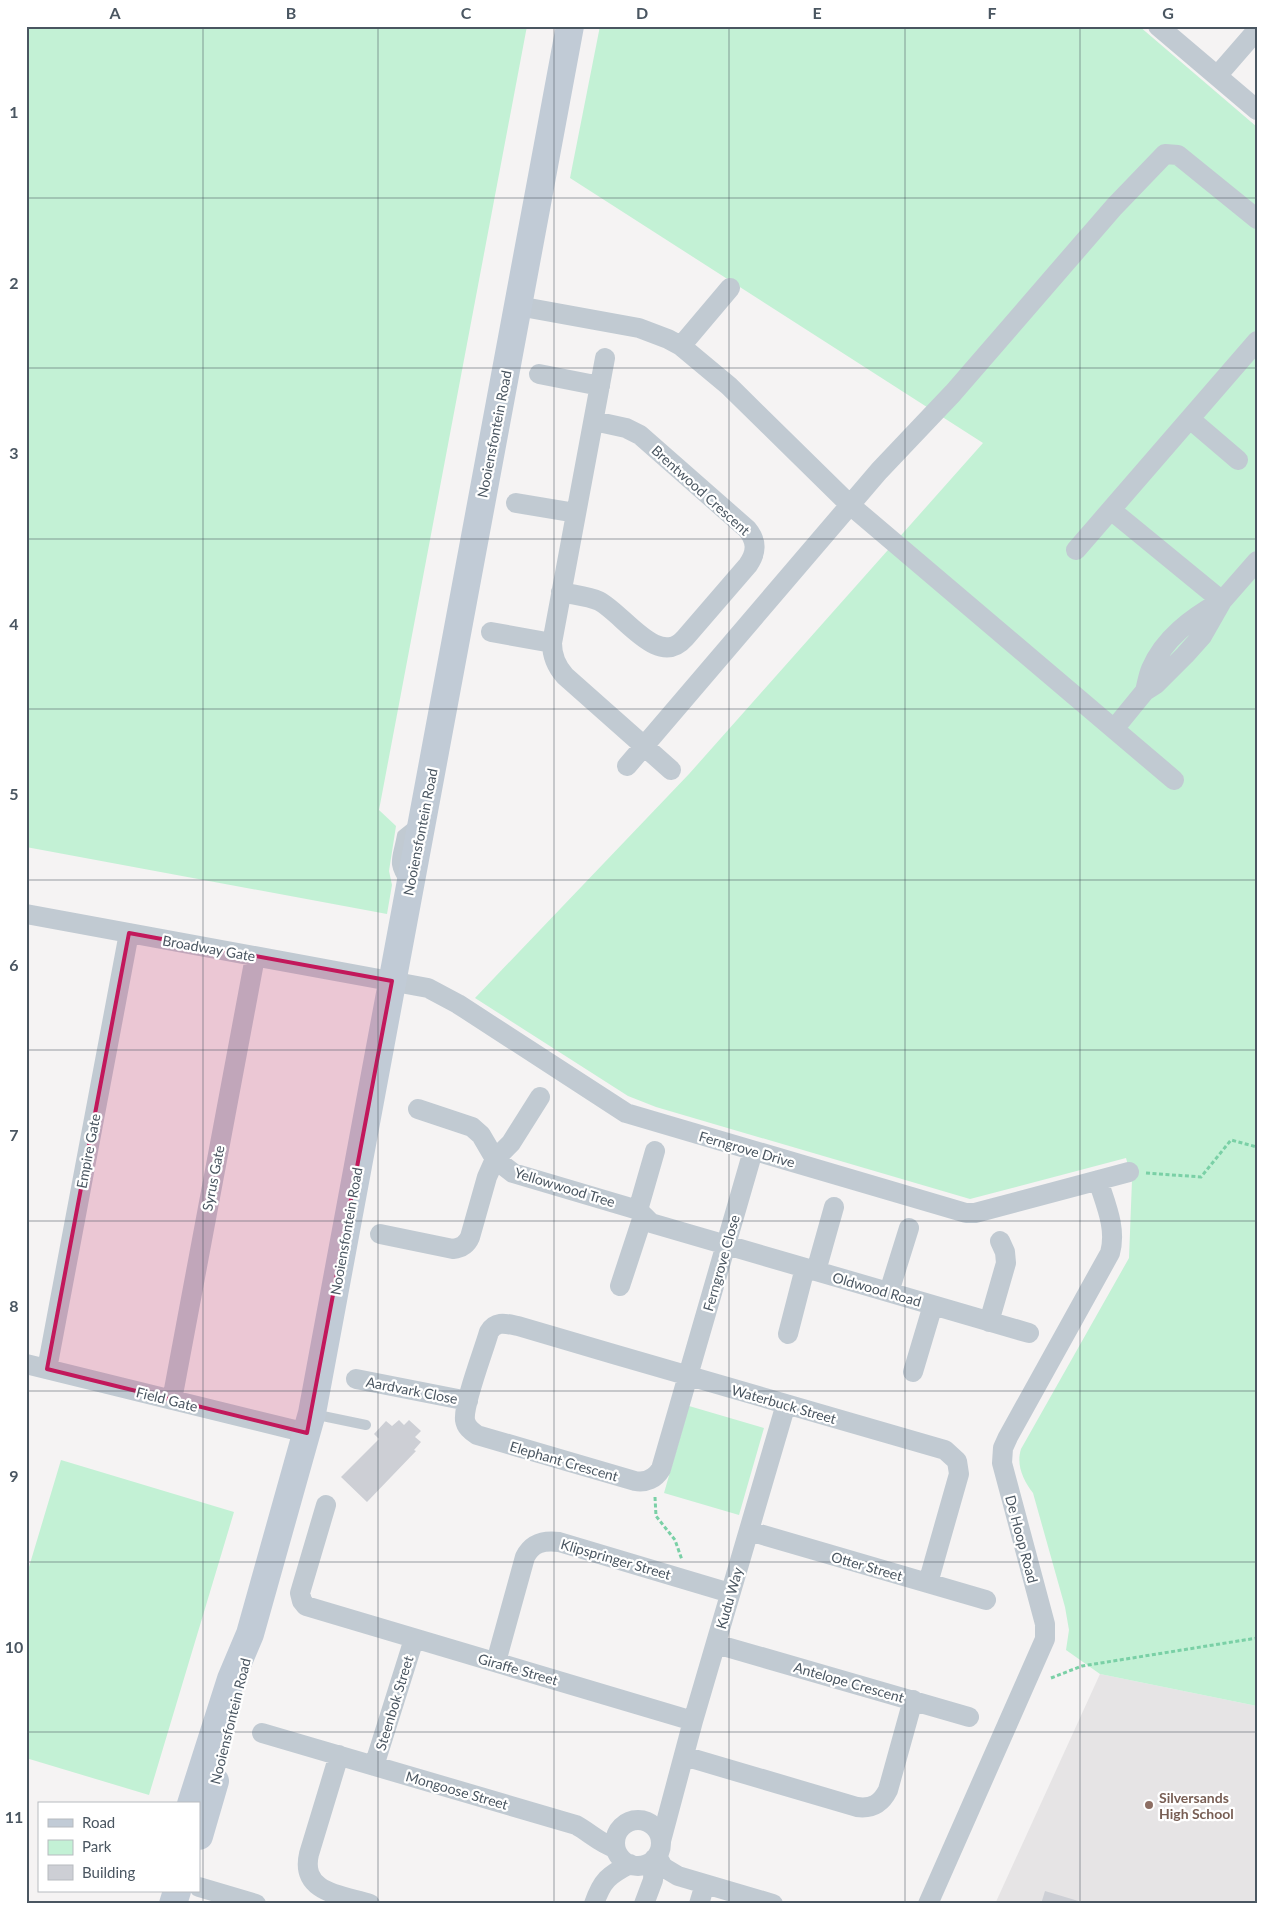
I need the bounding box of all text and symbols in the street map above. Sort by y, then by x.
text: A [108,3,121,22]
text: B [286,3,296,22]
text: C [461,3,472,22]
text: D [636,3,648,22]
text: E [812,3,822,22]
text: F [987,3,997,22]
text: G [1162,3,1174,22]
text: 1 [9,102,19,121]
text: 2 [9,273,19,292]
street label: Nooiensfontein Road [473,369,515,499]
street label: Brentwood Crescent [648,441,754,539]
text: 3 [9,443,19,462]
text: 4 [9,614,19,633]
street label: Nooiensfontein Road [399,767,441,897]
text: 5 [9,784,19,803]
street label: Broadway Gate [161,931,257,965]
text: 6 [9,955,19,974]
street label: Empire Gate [72,1112,104,1190]
text: 7 [9,1125,19,1144]
street label: Ferngrove Drive [697,1127,797,1171]
street label: Syrus Gate [198,1144,228,1212]
street label: Yellowwood Tree [513,1164,617,1210]
street label: Nooiensfontein Road [326,1166,366,1296]
street label: Ferngrove Close [699,1213,743,1313]
street label: Oldwood Road [831,1268,923,1310]
text: 8 [9,1296,19,1315]
street label: Aardvark Close [365,1373,459,1407]
street label: Waterbuck Street [730,1381,838,1427]
street label: Field Gate [134,1383,200,1415]
street label: Elephant Crescent [508,1437,620,1485]
text: 9 [9,1466,19,1485]
street label: De Hoop Road [1002,1493,1042,1585]
street label: Klipspringer Street [559,1535,673,1583]
street label: Otter Street [829,1548,905,1584]
street label: Kudu Way [712,1564,746,1631]
text: 10 [5,1637,23,1656]
street label: Giraffe Street [476,1649,560,1689]
street label: Steenbok Street [372,1654,416,1752]
street label: Nooiensfontein Road [206,1656,254,1786]
street label: Antelope Crescent [792,1658,906,1706]
street label: Mongoose Street [404,1767,510,1813]
place label: Silversands High School [1159,1789,1234,1822]
marker: Silversands High School [1143,1799,1155,1811]
legend [38,1802,200,1892]
text: 11 [5,1807,23,1826]
text: Road [82,1813,115,1831]
text: Park [82,1837,112,1855]
text: Building [82,1863,135,1881]

